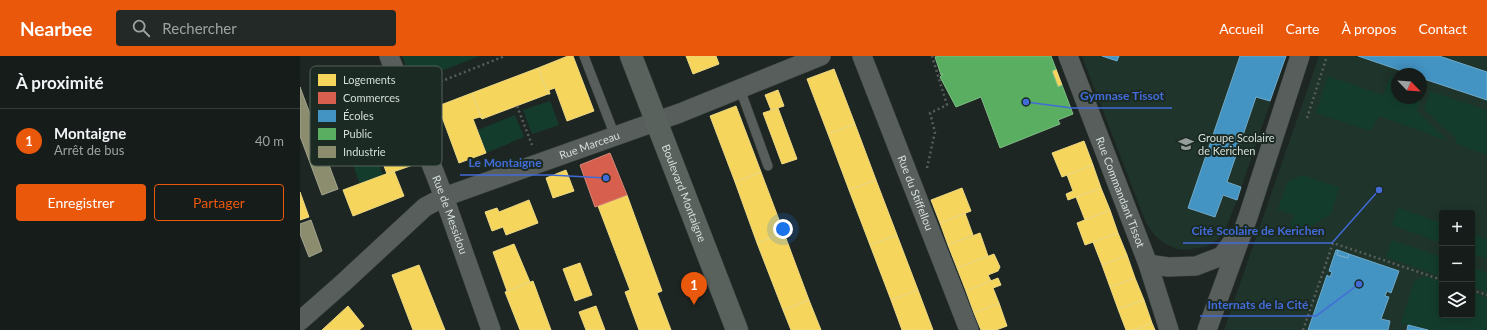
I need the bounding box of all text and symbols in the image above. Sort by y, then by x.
search box [116,10,396,46]
text: Nearbee [20,17,92,40]
icon: search [130,17,152,39]
text: Rechercher [162,19,237,37]
text: Accueil [1219,20,1264,37]
text: Carte [1286,20,1319,37]
text: À propos [1341,20,1396,37]
text: Contact [1418,20,1467,37]
legend [310,66,442,166]
north arrow [1391,68,1427,104]
text: À proximité [16,72,104,93]
text: Logements [343,73,396,86]
callout: Gymnase Tissot [1072,84,1172,108]
text: Gymnase Tissot [1080,88,1165,103]
text: Commerces [343,91,400,104]
text: Écoles [343,109,374,122]
text: Montaigne [54,124,126,142]
text: Public [343,127,372,140]
street label: Rue Marceau [557,128,621,162]
place label: Groupe Scolaire de Kerichen [1198,131,1275,157]
text: 1 [25,133,33,149]
text: 40 m [255,133,284,149]
street label: Rue Commandant Tissot [1094,135,1148,249]
school or university icon: Groupe Scolaire de Kerichen [1177,135,1195,153]
text: Arrêt de bus [54,142,124,158]
street label: Boulevard Montaigne [660,142,709,244]
text: Industrie [343,145,386,158]
callout: Le Montaigne [460,151,550,175]
street label: Rue du Stiffellou [895,153,936,232]
text: Le Montaigne [468,155,542,170]
street label: Rue de Messidou [430,173,471,256]
button: Enregistrer [16,184,146,221]
button: Partager [154,184,284,221]
map controls [1439,210,1475,318]
button: + [1439,210,1475,246]
your location [773,219,793,239]
callout: Cité Scolaire de Kerichen [1183,219,1332,243]
text: Cité Scolaire de Kerichen [1191,223,1325,238]
button: − [1439,246,1475,282]
pin: 1 [681,272,707,305]
button: layers [1439,282,1475,318]
callout: Internats de la Cité [1200,292,1316,316]
text: Internats de la Cité [1208,297,1309,312]

